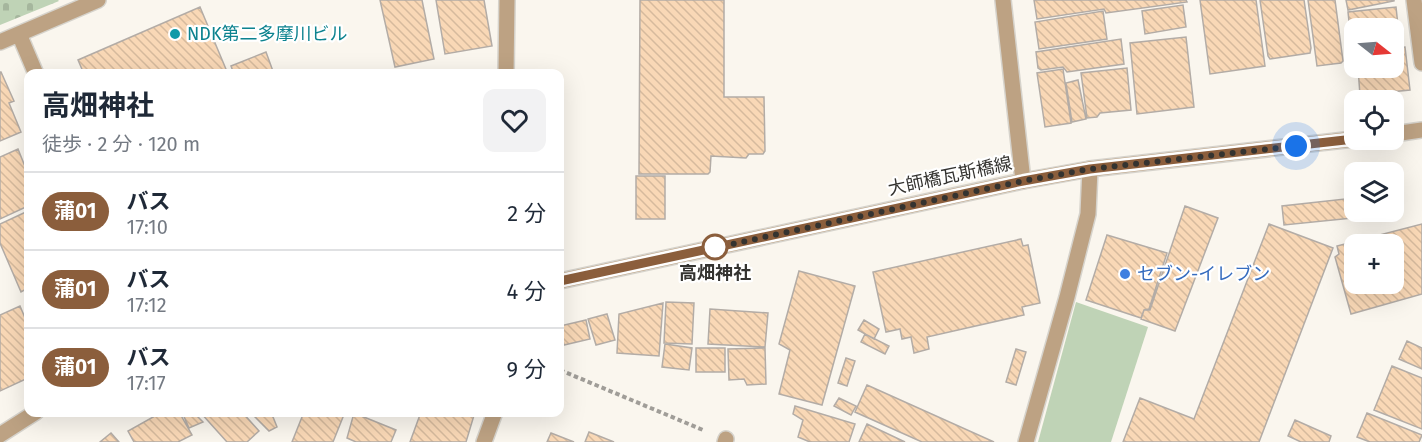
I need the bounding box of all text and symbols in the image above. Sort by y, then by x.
north arrow [1344,18,1404,78]
map controls [1344,18,1404,294]
place label: NDK第二多摩川ビル [187,23,348,45]
marker: NDK第二多摩川ビル [168,27,182,41]
text: 高畑神社 [42,89,154,122]
button: heart [483,89,546,152]
button: locate [1344,90,1404,150]
your location [1281,131,1311,161]
text: 徒歩 · 2 分 · 120 m [42,132,200,156]
street label: 大師橋瓦斯橋線 [886,152,1014,200]
button: layers [1344,162,1404,222]
text: バス [127,188,171,215]
text: 蒲01 [54,198,97,224]
text: 2 分 [507,200,546,227]
text: 17:10 [127,215,168,239]
marker: 高畑神社 [702,234,728,260]
button: + [1344,234,1404,294]
place label: 高畑神社 [679,262,751,284]
place label: セブン-イレブン [1137,263,1270,285]
text: バス [127,266,171,293]
marker: セブン-イレブン [1118,267,1132,281]
text: 蒲01 [54,276,97,302]
text: 4 分 [506,278,546,305]
text: 17:12 [127,293,167,317]
text: バス [127,344,171,371]
text: 蒲01 [54,354,97,380]
text: 9 分 [507,356,546,383]
text: 17:17 [127,371,166,395]

